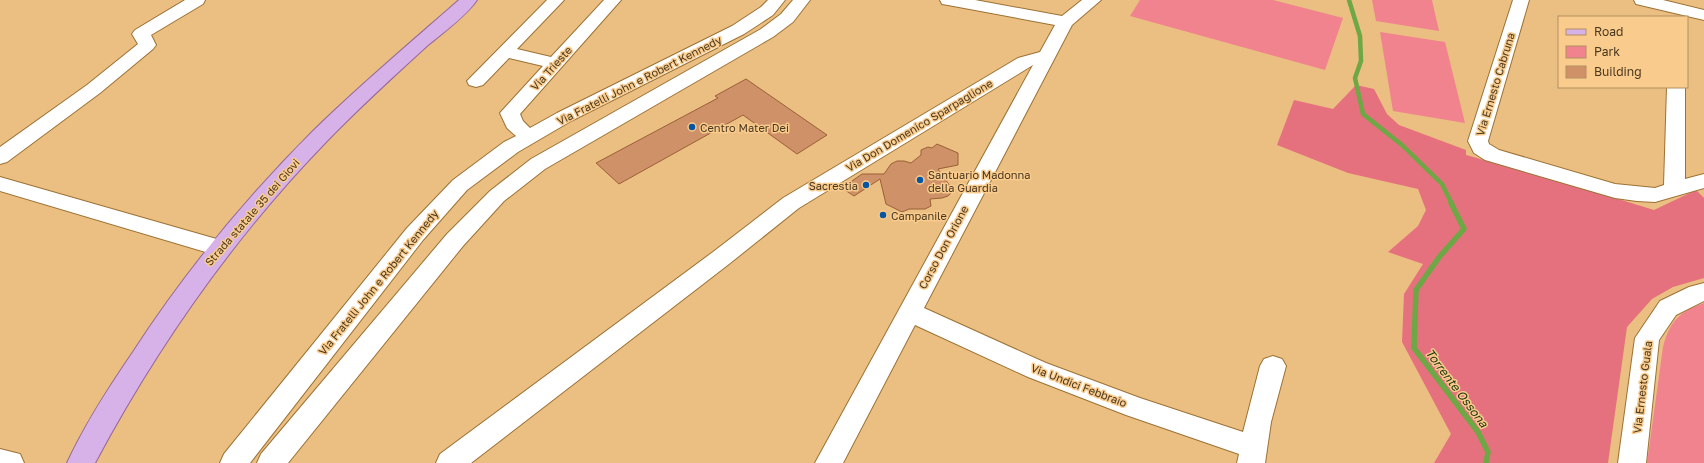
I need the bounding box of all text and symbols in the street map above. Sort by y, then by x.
legend [1558,16,1688,88]
text: Road [1594,24,1623,39]
street label: Via Ernesto Cabruna [1473,31,1517,137]
street label: Via Fratelli John e Robert Kennedy [554,33,724,127]
street label: Via Trieste [528,43,574,93]
text: Park [1594,44,1620,59]
text: Building [1594,64,1642,79]
street label: Via Don Domenico Sparpaglione [843,76,995,174]
place label: Centro Mater Dei [700,121,789,134]
marker: Centro Mater Dei [687,122,697,132]
street label: Strada statale 35 dei Giovi [202,156,302,268]
place label: Santuario Madonna della Guardia [928,168,1031,194]
marker: Santuario Madonna della Guardia [915,175,925,185]
place label: Sacrestia [809,179,858,192]
marker: Sacrestia [861,180,871,190]
street label: Corso Don Orione [916,203,970,291]
street label: Via Fratelli John e Robert Kennedy [315,207,441,357]
place label: Campanile [891,209,947,222]
marker: Campanile [878,210,888,220]
street label: Via Ernesto Guala [1630,340,1654,434]
water label: Torrente Ossona [1422,346,1492,431]
street label: Via Undici Febbraio [1029,361,1129,409]

